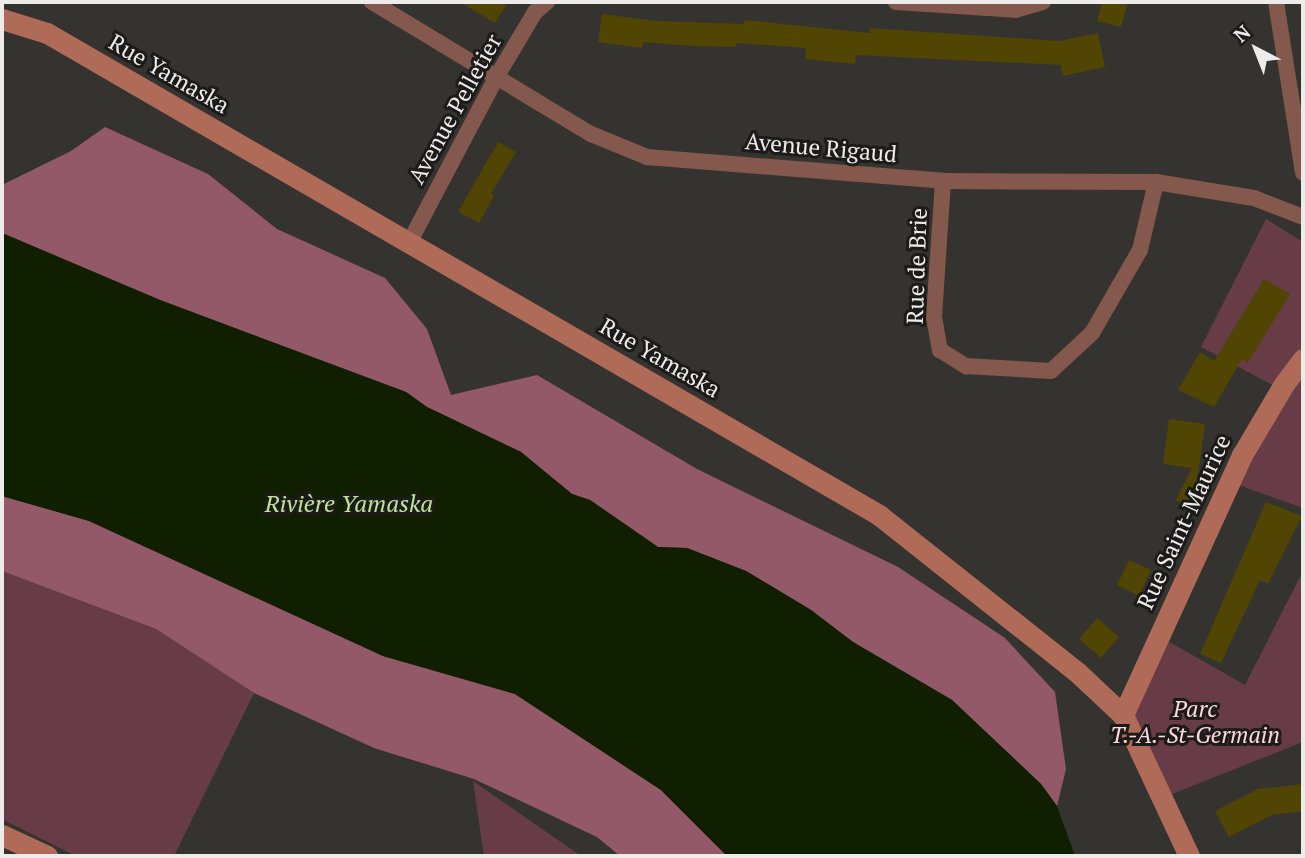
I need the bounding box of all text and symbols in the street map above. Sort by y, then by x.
north arrow [1221,14,1291,84]
text: N [1228,19,1255,47]
street label: Rue Yamaska [104,28,234,120]
street label: Avenue Pelletier [403,29,507,189]
street label: Avenue Rigaud [744,128,898,168]
street label: Rue de Brie [901,207,933,325]
street label: Rue Yamaska [595,312,725,404]
street label: Rue Saint-Maurice [1131,430,1237,614]
water label: Rivière Yamaska [265,490,433,518]
park label: Parc T.-A.-St-Germain [1110,695,1280,749]

